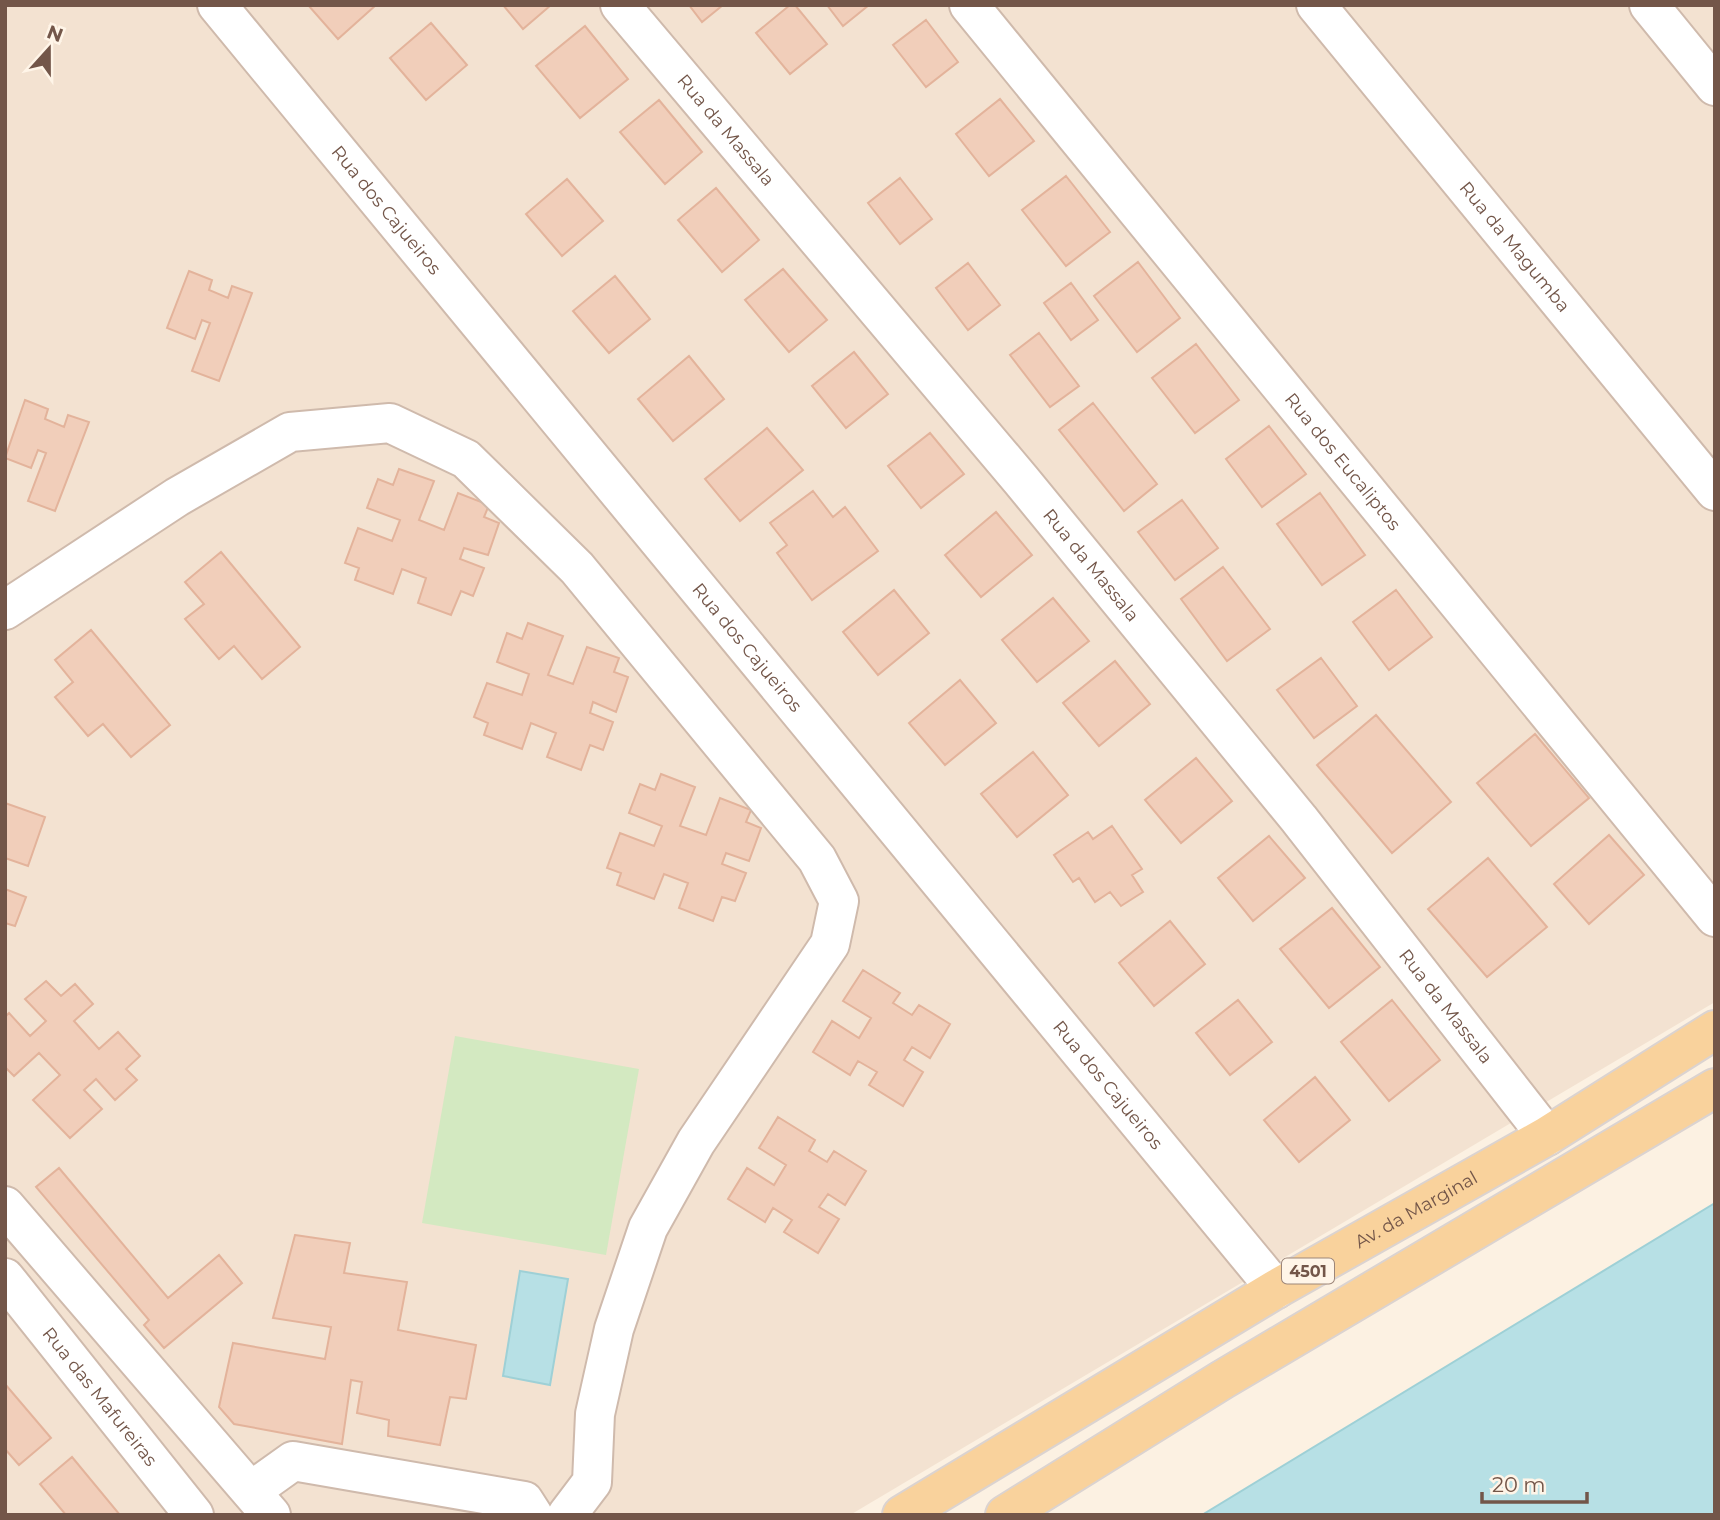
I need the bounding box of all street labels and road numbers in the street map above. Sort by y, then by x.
street label: Rua da Massala [672,70,779,191]
street label: Rua dos Cajueiros [327,141,446,279]
street label: Rua da Magumba [1455,177,1575,317]
street label: Rua dos Eucaliptos [1280,388,1405,535]
street label: Rua da Massala [1038,504,1144,626]
street label: Rua dos Cajueiros [687,579,807,717]
street label: Rua da Massala [1394,945,1497,1068]
street label: Rua dos Cajueiros [1048,1016,1167,1154]
street label: Av. da Marginal [1351,1166,1481,1253]
road number: 4501 [1282,1259,1334,1284]
street label: Rua das Mafureiras [38,1323,162,1471]

